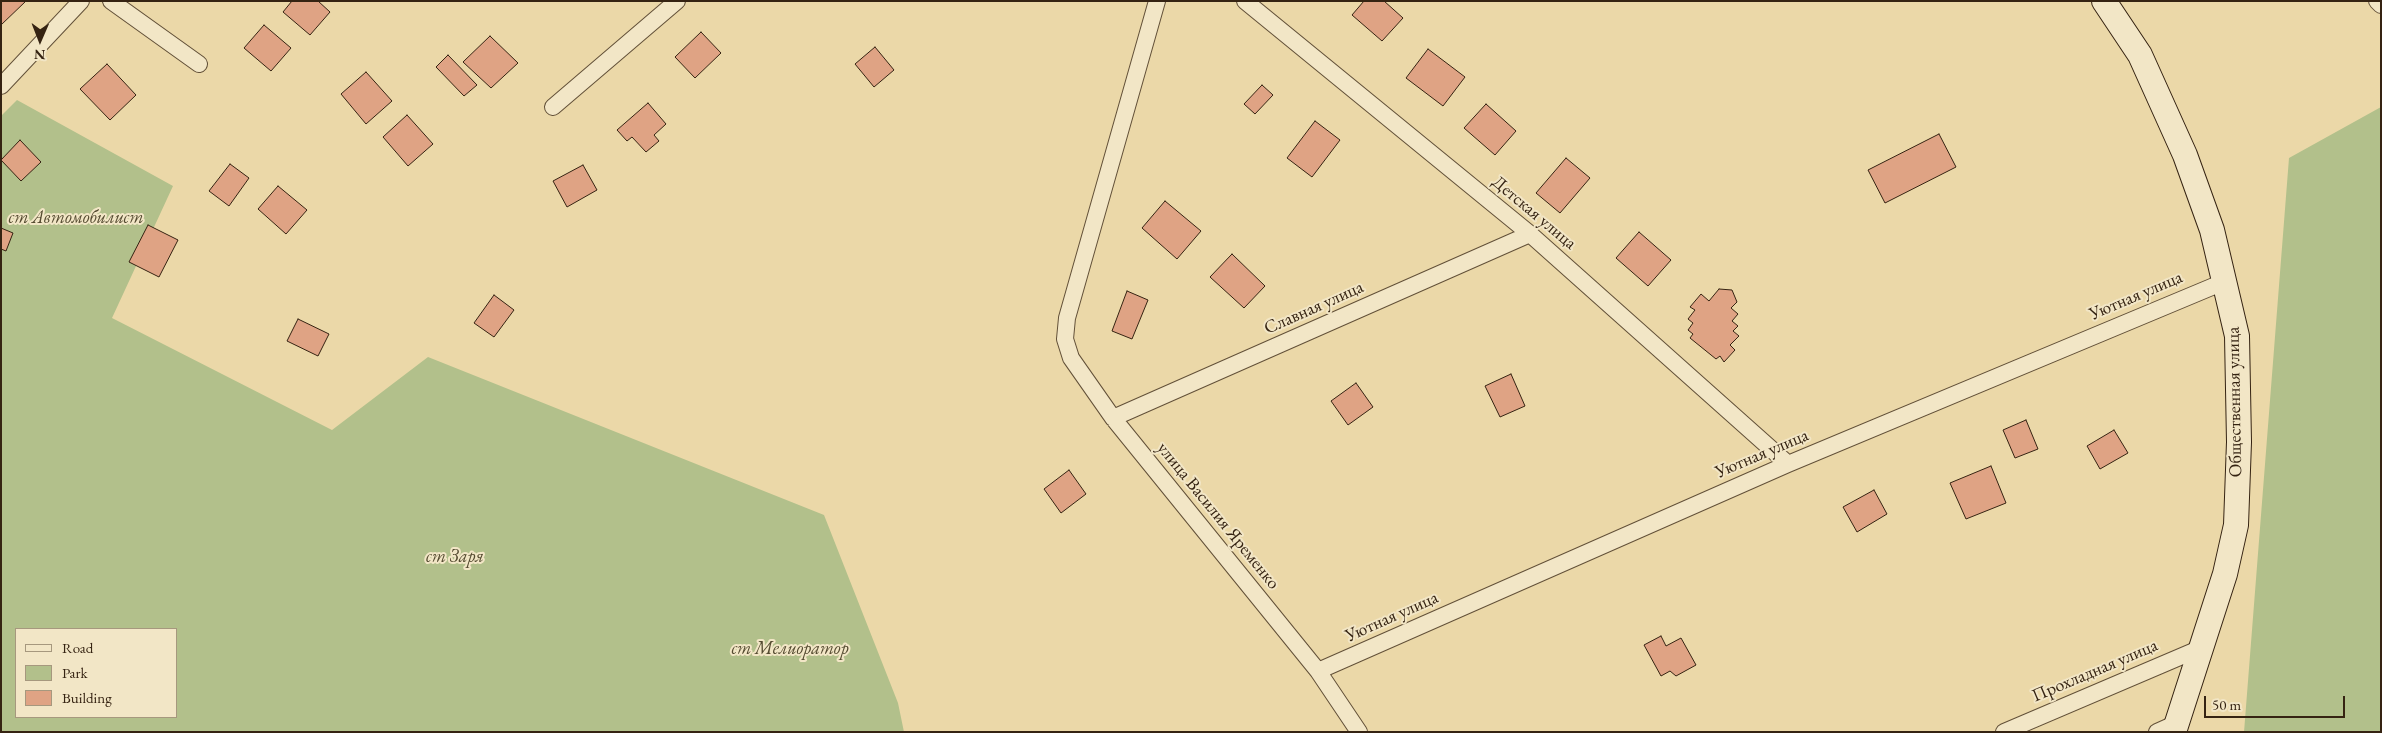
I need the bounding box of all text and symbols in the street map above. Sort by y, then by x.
north arrow [15,15,65,65]
text: N [34,46,46,64]
street label: Детская улица [1487,172,1581,254]
park label: ст Автомобилист [9,207,143,229]
street label: Уютная улица [2086,267,2186,325]
street label: Славная улица [1261,276,1367,340]
street label: Общественная улица [2223,327,2247,477]
street label: Уютная улица [1712,425,1812,483]
street label: улица Василия Яременко [1152,438,1284,594]
park label: ст Заря [426,546,484,568]
street label: Уютная улица [1342,587,1442,647]
legend [15,628,178,718]
street label: Прохладная улица [2029,635,2161,707]
text: Road [62,638,93,657]
park label: ст Мелиоратор [731,638,849,660]
text: Park [62,663,88,682]
scale bar [2207,686,2348,718]
text: Building [62,688,112,707]
text: 50 m [2212,695,2241,714]

